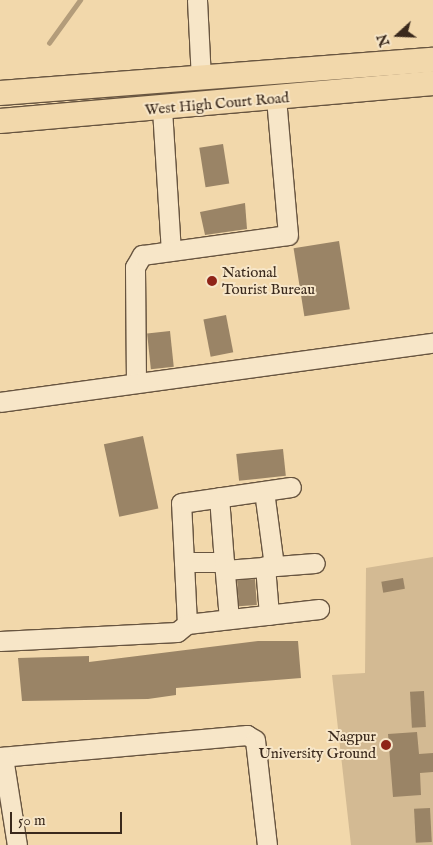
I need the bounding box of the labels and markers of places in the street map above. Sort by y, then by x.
place label: National Tourist Bureau [222,263,315,298]
marker: National Tourist Bureau [206,275,218,287]
place label: Nagpur University Ground [259,727,376,762]
marker: Nagpur University Ground [380,739,392,751]

